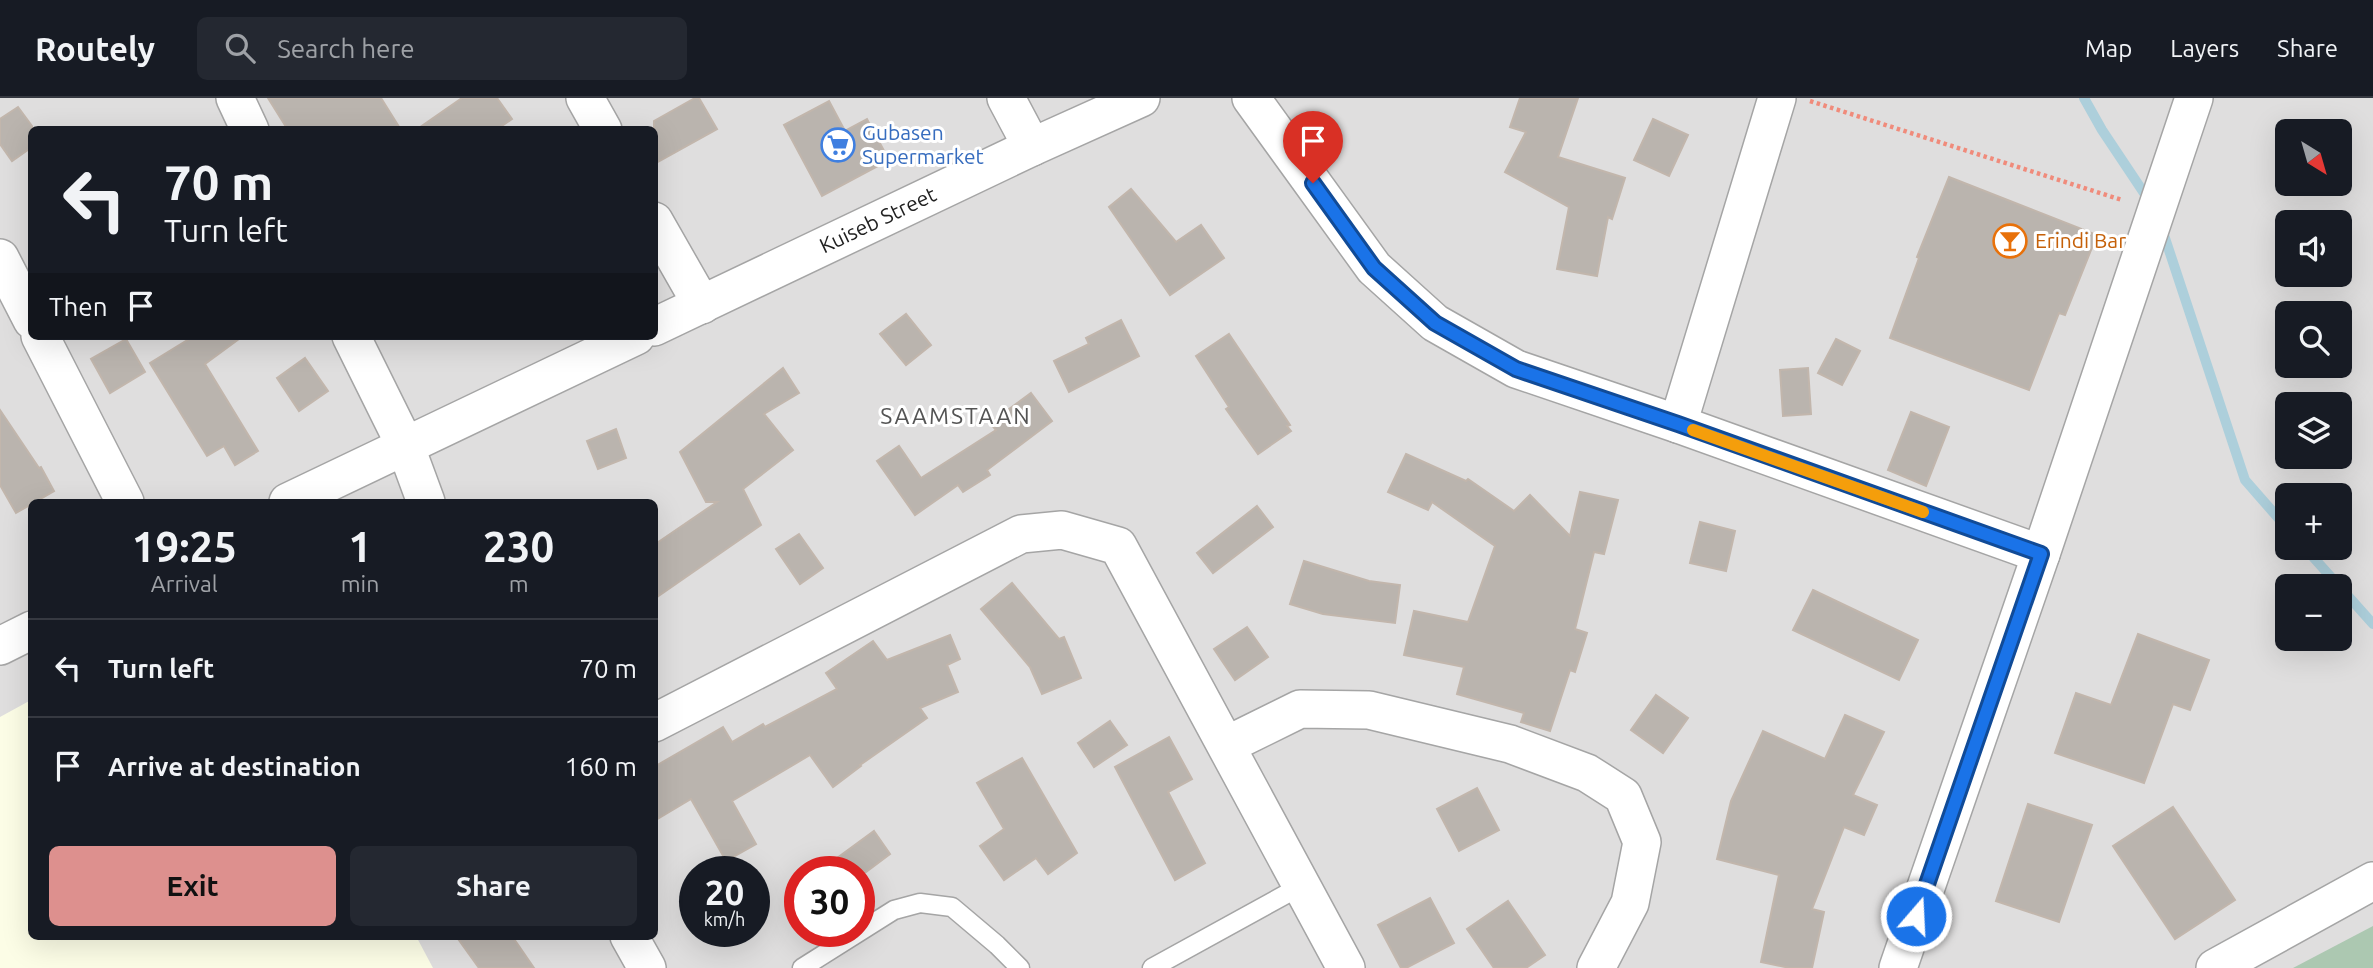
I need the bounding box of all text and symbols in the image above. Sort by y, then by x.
search box [197,17,687,80]
icon: search [221,29,259,67]
text: Routely [35,30,155,67]
text: Search here [277,34,415,63]
text: Map [2085,35,2132,62]
text: Layers [2170,35,2239,62]
text: Share [2277,35,2338,62]
pin [1283,111,1343,183]
north arrow [2275,119,2352,196]
map controls [2275,119,2352,651]
place label: Gubasen Supermarket [862,120,984,168]
icon: arrive [1294,122,1332,160]
supermarket icon: Gubasen Supermarket [819,126,857,164]
icon: left [49,154,140,245]
text: 70 m [164,154,273,209]
street label: Kuiseb Street [815,181,940,257]
button: sound [2275,210,2352,287]
text: Turn left [164,212,288,248]
bar icon: Erindi Bar [1991,222,2029,260]
place label: Erindi Bar [2035,228,2126,252]
icon: arrive [122,287,160,325]
text: Then [49,292,108,321]
button: search [2275,301,2352,378]
button: layers [2275,392,2352,469]
district label: SAAMSTAAN [880,403,1032,428]
button: + [2275,483,2352,560]
text: 19:25 [132,523,237,570]
text: 1 [348,523,372,570]
text: 230 [483,523,554,570]
text: Arrival [151,571,218,596]
text: min [341,571,379,596]
text: m [509,571,529,596]
button: − [2275,574,2352,651]
icon: left [49,649,87,687]
text: Turn left [108,654,214,683]
text: 70 m [579,654,637,683]
icon: arrive [49,747,87,785]
text: Arrive at destination [108,752,361,781]
text: 160 m [565,752,637,781]
button: Exit [49,846,336,926]
button: Share [350,846,637,926]
speed limit sign: 30 [784,856,875,947]
text: 20 [705,872,744,912]
position arrow [1879,879,1953,953]
text: km/h [704,909,745,929]

